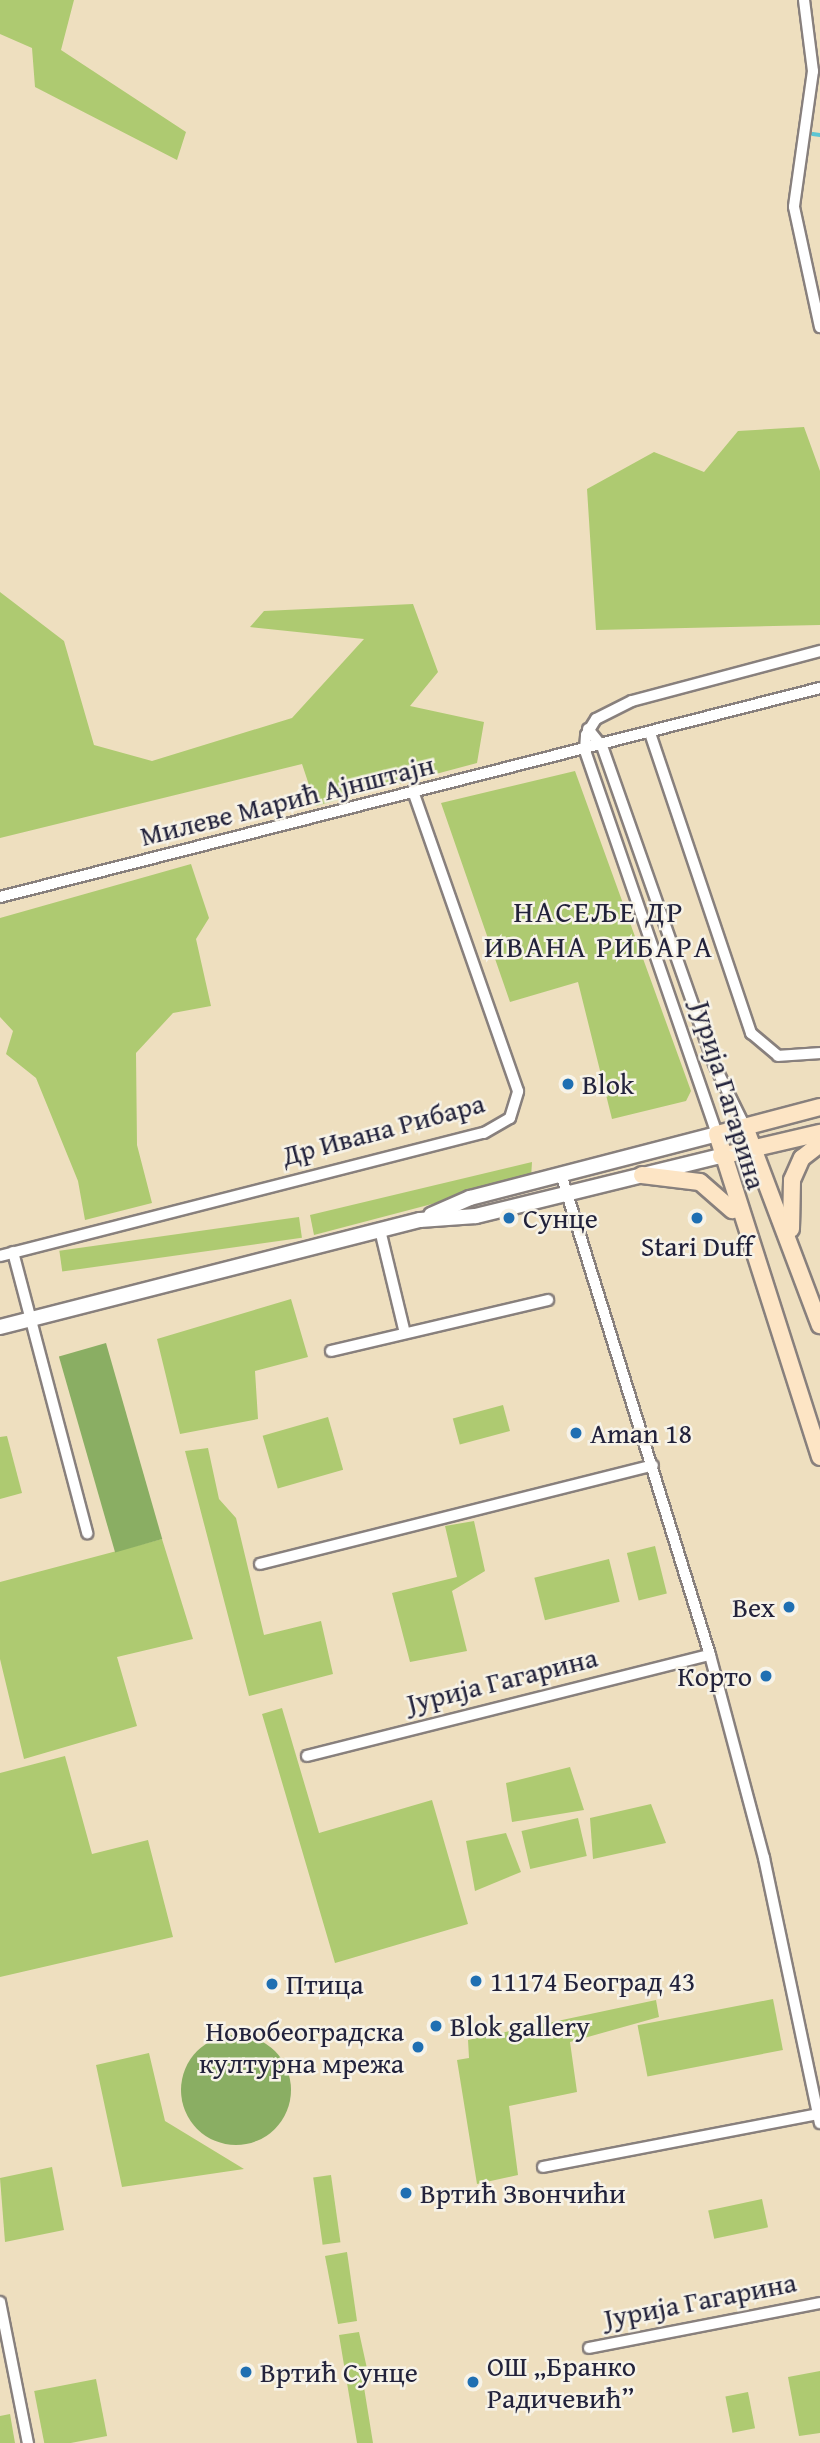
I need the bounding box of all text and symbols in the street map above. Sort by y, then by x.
street label: Милеве Марић Ајнштајн [137,747,437,853]
district label: НАСЕЉЕ ДР ИВАНА РИБАРА [485,893,713,964]
street label: Јурија Гагарина [684,997,774,1193]
place label: Blok [582,1067,634,1101]
marker: Blok [560,1076,576,1092]
street label: Др Ивана Рибара [278,1086,488,1172]
place label: Сунце [523,1201,598,1235]
marker: Сунце [501,1210,517,1226]
marker: Stari Duff [689,1210,705,1226]
place label: Stari Duff [641,1229,753,1263]
place label: Aman 18 [590,1416,692,1450]
marker: Aman 18 [568,1425,584,1441]
place label: Bex [732,1590,775,1624]
marker: Bex [781,1599,797,1615]
street label: Јурија Гагарина [403,1640,601,1720]
place label: Корто [678,1659,752,1693]
marker: Корто [758,1668,774,1684]
place label: 11174 Београд 43 [490,1964,695,1998]
place label: Птица [286,1967,363,2001]
marker: 11174 Београд 43 [468,1973,484,1989]
marker: Птица [264,1976,280,1992]
place label: Blok gallery [450,2009,590,2043]
place label: Новобеоградска културна мрежа [199,2014,404,2080]
marker: Blok gallery [428,2018,444,2034]
marker: Новобеоградска културна мрежа [410,2039,426,2055]
place label: Вртић Звончићи [420,2176,626,2210]
marker: Вртић Звончићи [398,2185,414,2201]
street label: Јурија Гагарина [601,2265,799,2335]
place label: ОШ „Бранко Радичевић” [487,2349,636,2415]
place label: Вртић Сунце [260,2355,418,2389]
marker: Вртић Сунце [238,2364,254,2380]
marker: ОШ „Бранко Радичевић” [465,2374,481,2390]

